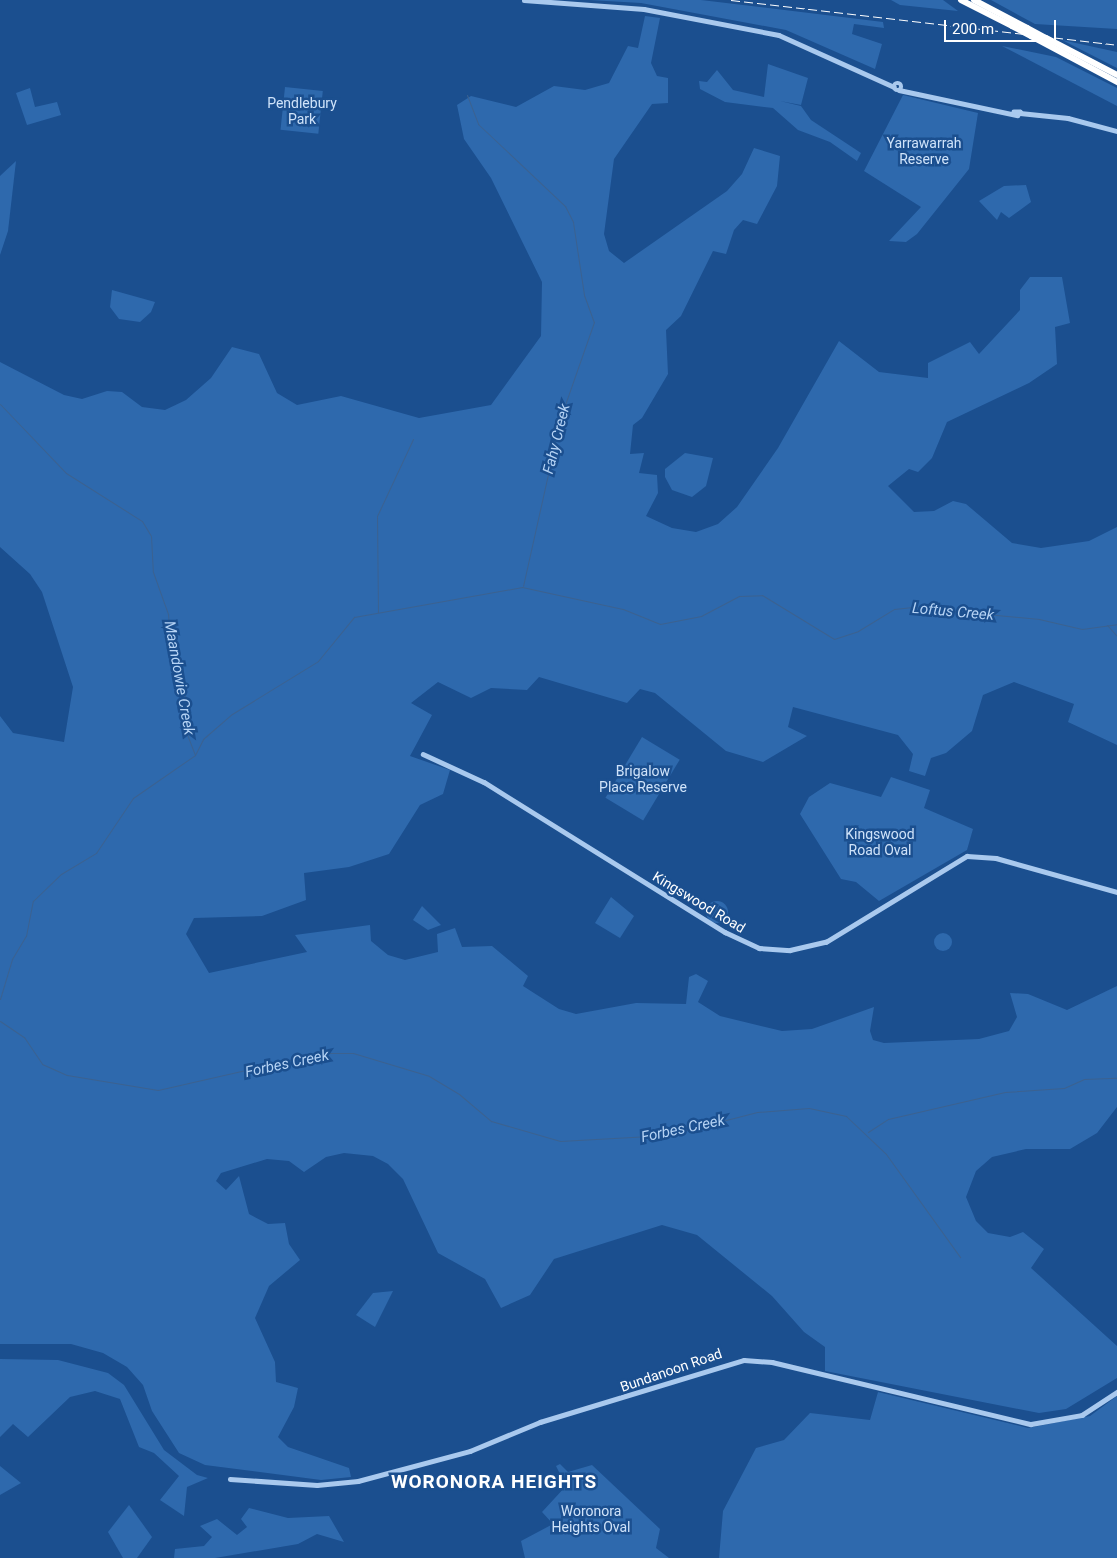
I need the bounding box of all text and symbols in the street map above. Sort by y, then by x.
scale bar [947,10,1060,42]
text: 200 m [952,20,994,38]
park label: Pendlebury Park [267,95,337,128]
park label: Yarrawarrah Reserve [886,135,962,168]
water label: Fahy Creek [540,402,574,476]
water label: Loftus Creek [911,599,995,625]
water label: Maandowie Creek [160,619,198,737]
park label: Brigalow Place Reserve [599,763,687,796]
park label: Kingswood Road Oval [845,826,915,859]
street label: Kingswood Road [650,868,748,936]
water label: Forbes Creek [243,1046,331,1082]
water label: Forbes Creek [639,1111,727,1147]
street label: Bundanoon Road [618,1345,724,1395]
district label: WORONORA HEIGHTS [389,1471,599,1493]
park label: Woronora Heights Oval [552,1503,630,1535]

